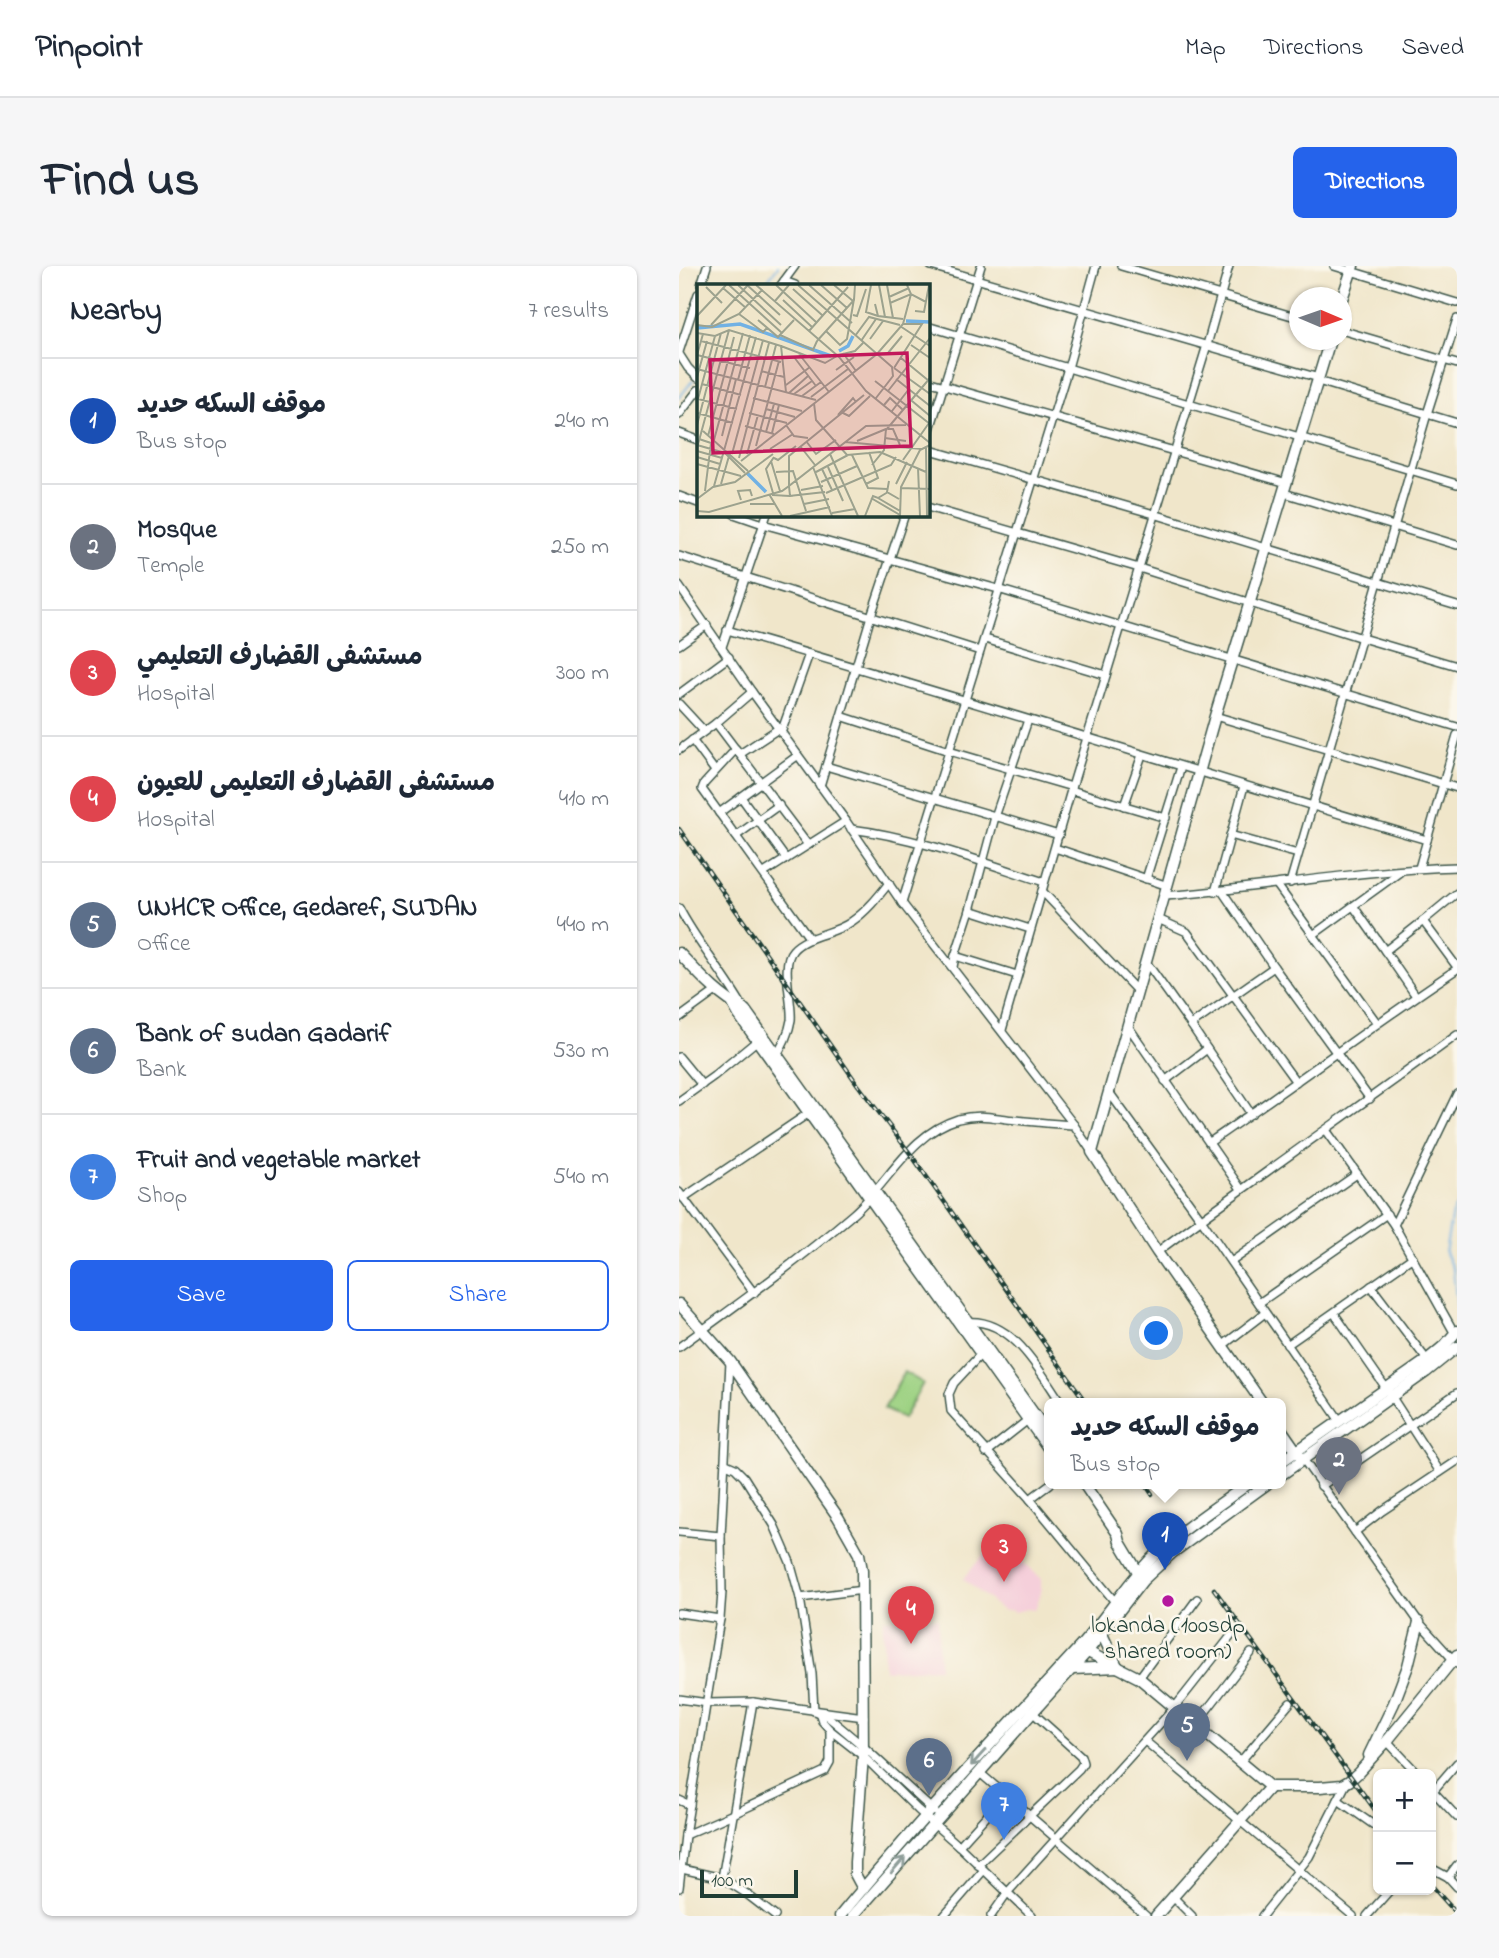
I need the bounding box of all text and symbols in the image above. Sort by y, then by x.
text: Pinpoint [35,24,143,72]
text: Map [1185,31,1226,66]
text: Directions [1264,31,1363,66]
text: Saved [1401,31,1464,66]
text: Find us [42,146,199,218]
button: Directions [1293,147,1457,218]
inset map [697,284,929,516]
north arrow [1289,287,1352,350]
text: Nearby [70,290,162,334]
text: 7 results [528,295,609,328]
text: موقف السكه حديد [137,387,326,425]
text: 1 [89,405,97,438]
text: 240 m [555,405,609,438]
text: Bus stop [137,426,227,459]
text: Mosque [137,512,217,550]
text: 2 [87,531,99,564]
text: 250 m [551,531,609,564]
text: Temple [137,550,204,583]
text: مستشفى القضارف التعليمي [137,639,423,677]
text: 3 [88,657,98,690]
text: 300 m [556,657,609,690]
text: Hospital [137,678,215,711]
text: مستشفى القضارف التعليمى للعيون [137,765,495,803]
text: 4 [88,783,98,816]
text: 410 m [559,783,609,816]
text: Hospital [137,804,215,837]
text: UNHCR Office, Gedaref, SUDAN [137,890,478,928]
text: 5 [86,909,100,942]
text: 440 m [557,909,609,942]
text: Office [137,928,190,961]
text: Bank of sudan Gadarif [137,1016,391,1054]
text: 6 [88,1035,98,1068]
text: 530 m [553,1035,609,1068]
text: Bank [137,1054,186,1087]
text: Fruit and vegetable market [137,1142,421,1180]
text: 7 [88,1161,98,1194]
text: 540 m [553,1161,609,1194]
text: Shop [137,1180,187,1213]
button: Save [70,1260,333,1331]
button: Share [347,1260,609,1331]
your location [1139,1316,1173,1350]
popup [1044,1398,1286,1489]
text: موقف السكه حديد [1070,1410,1260,1448]
pin: 2 [1316,1437,1362,1495]
text: Bus stop [1070,1449,1160,1482]
pin: 1 [1142,1512,1188,1570]
pin: 3 [981,1524,1027,1582]
pin: 4 [888,1586,934,1644]
marker: lokanda (100sdp shared room) [1160,1593,1176,1609]
place label: lokanda (100sdp shared room) [1091,1610,1245,1669]
pin: 5 [1164,1703,1210,1761]
pin: 6 [906,1738,952,1796]
one-way arrow [970,1749,986,1767]
map controls [1373,1769,1436,1895]
button: + [1373,1769,1436,1832]
pin: 7 [981,1782,1027,1840]
button: − [1373,1832,1436,1895]
one-way arrow [890,1856,906,1874]
scale bar [700,1867,798,1899]
text: 100 m [711,1868,753,1895]

